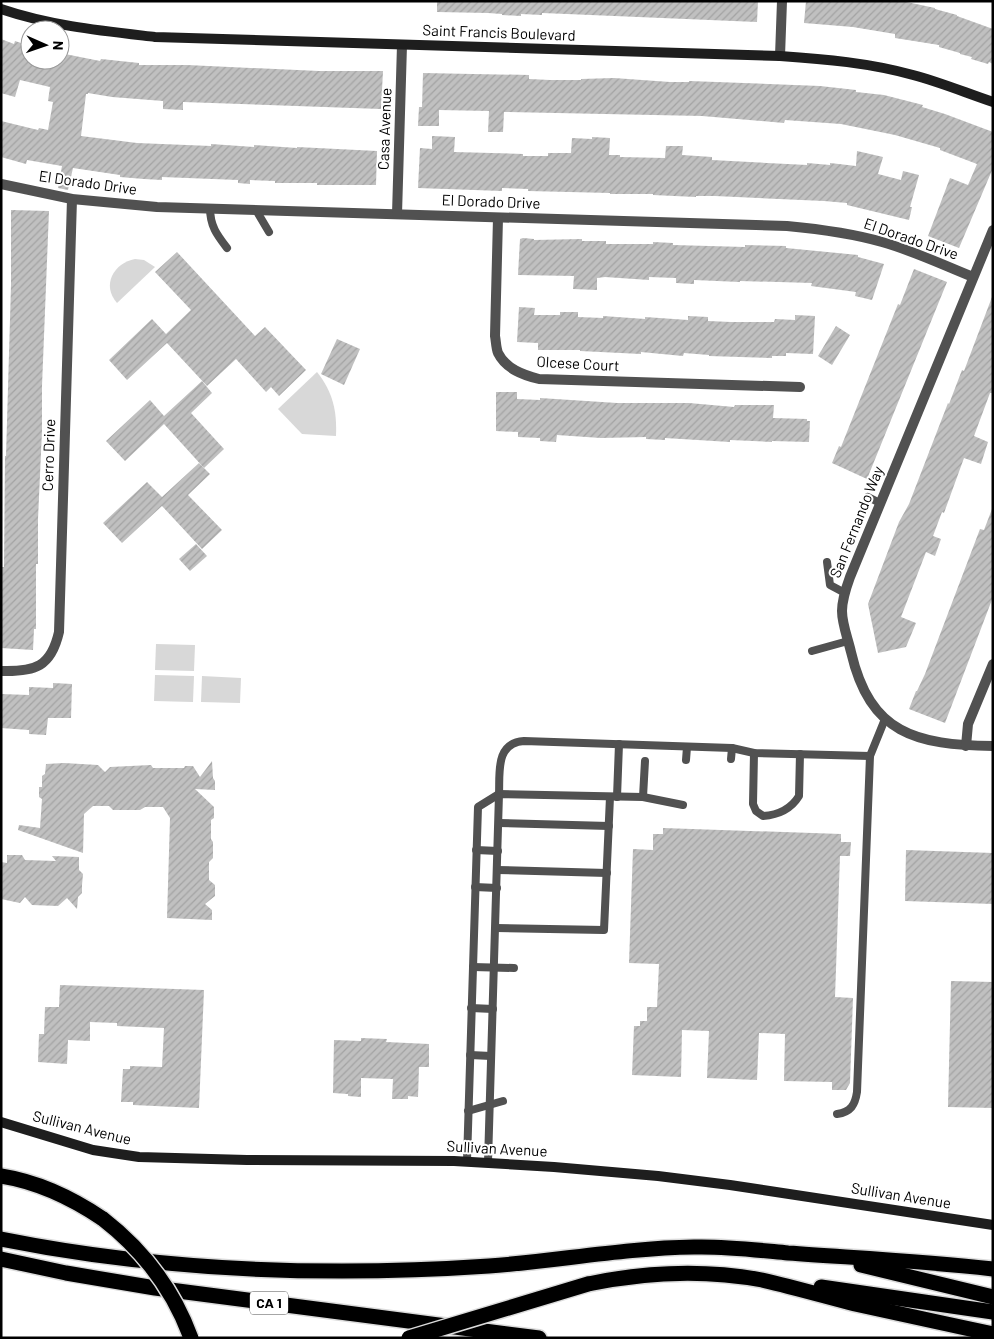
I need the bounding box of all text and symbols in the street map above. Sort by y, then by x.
north arrow [20,20,70,70]
street label: Saint Francis Boulevard [422,20,576,44]
text: N [50,41,67,50]
street label: Casa Avenue [374,88,394,170]
street label: El Dorado Drive [38,166,138,198]
street label: El Dorado Drive [441,190,541,212]
street label: El Dorado Drive [862,213,961,263]
street label: Olcese Court [536,352,620,374]
street label: Cerro Drive [38,418,58,492]
street label: San Fernando Way [825,463,887,580]
street label: Sullivan Avenue [31,1106,133,1148]
street label: Sullivan Avenue [446,1136,548,1160]
street label: Sullivan Avenue [850,1178,952,1212]
road number: CA 1 [250,1292,288,1315]

